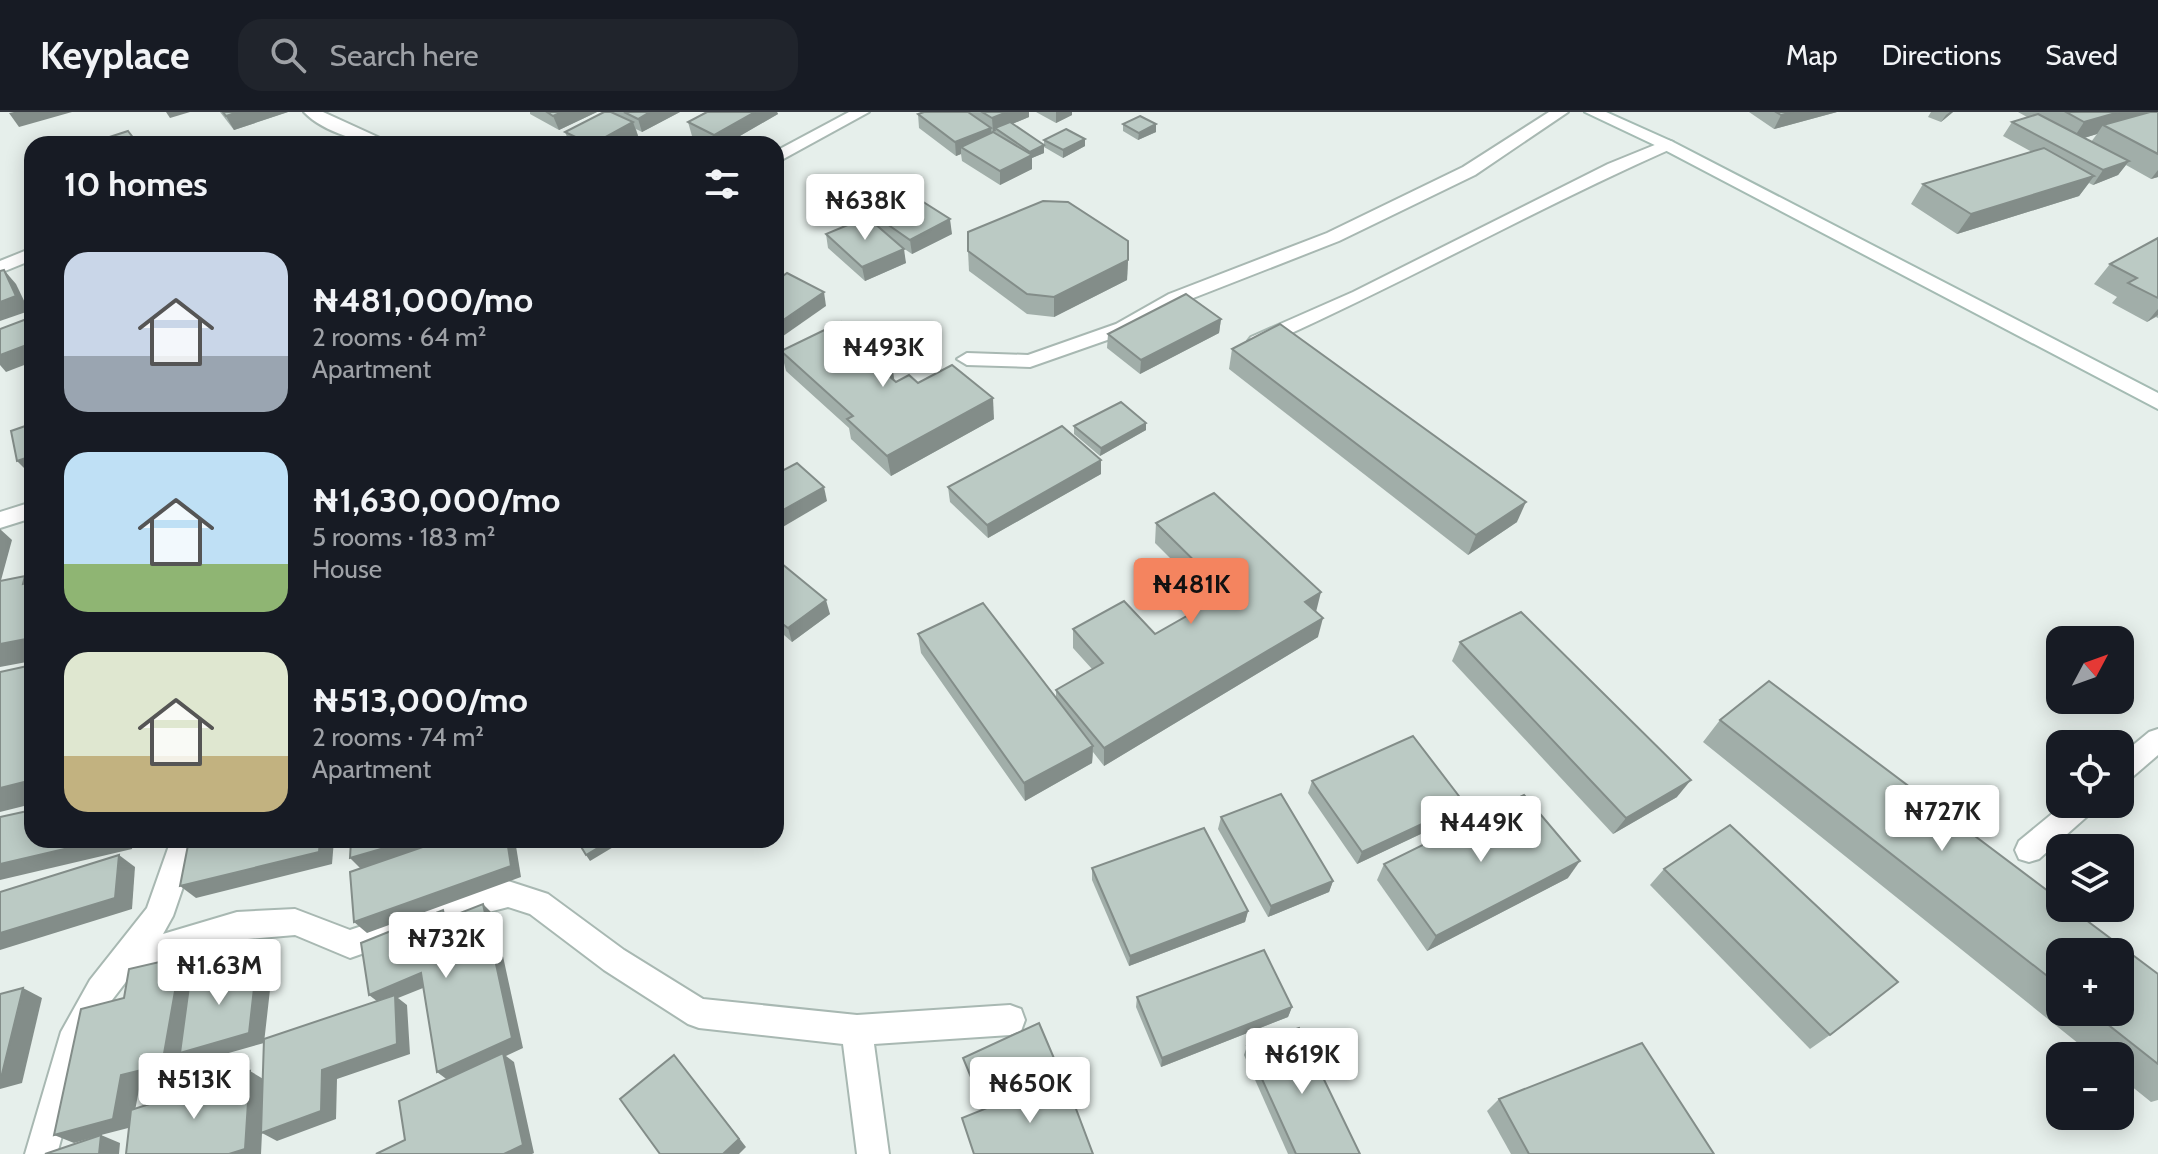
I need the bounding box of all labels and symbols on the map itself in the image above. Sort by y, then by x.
pin: ₦638K [809,174,921,242]
pin: ₦493K [827,321,939,389]
pin: ₦481K [1135,558,1247,626]
north arrow [2046,626,2134,714]
pin: ₦727K [1886,785,1998,853]
pin: ₦449K [1425,796,1537,864]
pin: ₦732K [390,912,502,980]
pin: ₦1.63M [154,939,284,1007]
pin: ₦619K [1246,1028,1358,1096]
pin: ₦513K [138,1053,250,1121]
pin: ₦650K [974,1057,1086,1125]

